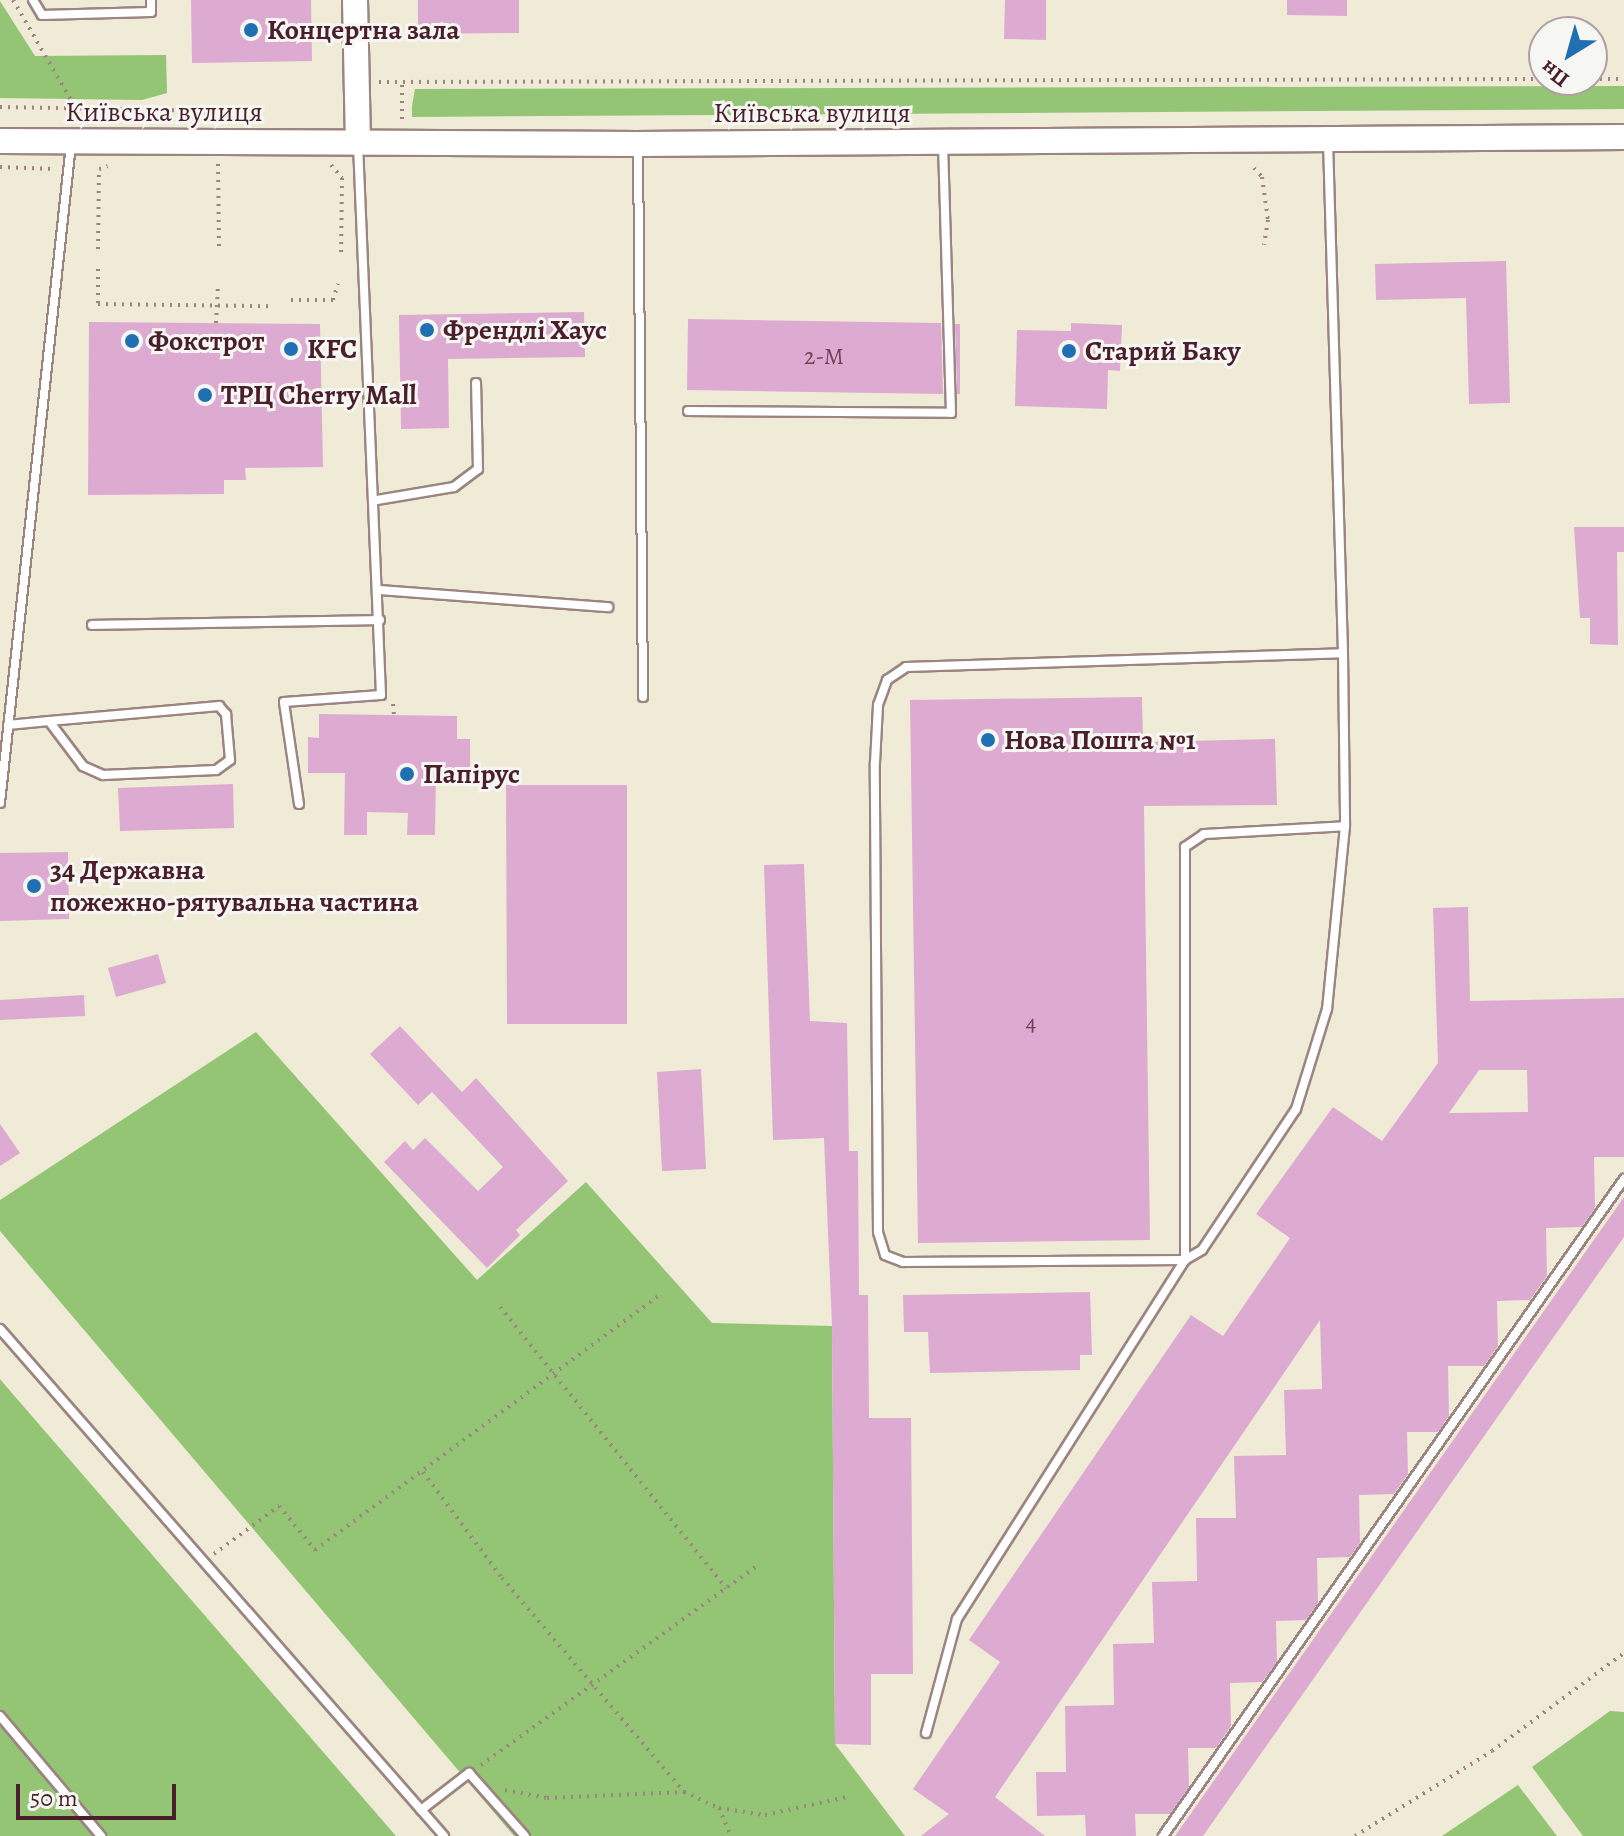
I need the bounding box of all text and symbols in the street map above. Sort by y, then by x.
place label: Концертна зала [267,13,460,47]
north arrow [1528,16,1608,96]
marker: Концертна зала [242,21,260,39]
text: Пн [1534,53,1575,94]
street label: Київська вулиця [65,95,263,129]
street label: Київська вулиця [713,96,911,130]
place label: Френдлі Хаус [443,313,607,347]
marker: Френдлі Хаус [418,321,436,339]
place label: Фокстрот [148,324,265,358]
marker: Фокстрот [123,332,141,350]
place label: KFC [307,332,357,366]
place label: Старий Баку [1085,334,1241,368]
marker: KFC [282,340,300,358]
marker: Старий Баку [1060,342,1078,360]
house number: 2-М [804,343,844,371]
place label: ТРЦ Cherry Mall [221,378,417,412]
marker: ТРЦ Cherry Mall [196,386,214,404]
place label: Нова Пошта №1 [1004,723,1196,757]
marker: Нова Пошта №1 [979,731,997,749]
place label: Папірус [423,757,520,791]
marker: Папірус [398,765,416,783]
place label: 34 Державна пожежно-рятувальна частина [50,853,419,919]
marker: 34 Державна пожежно-рятувальна частина [25,877,43,895]
house number: 4 [1026,1009,1036,1037]
scale bar [20,1768,180,1818]
text: 50 m [30,1782,78,1814]

